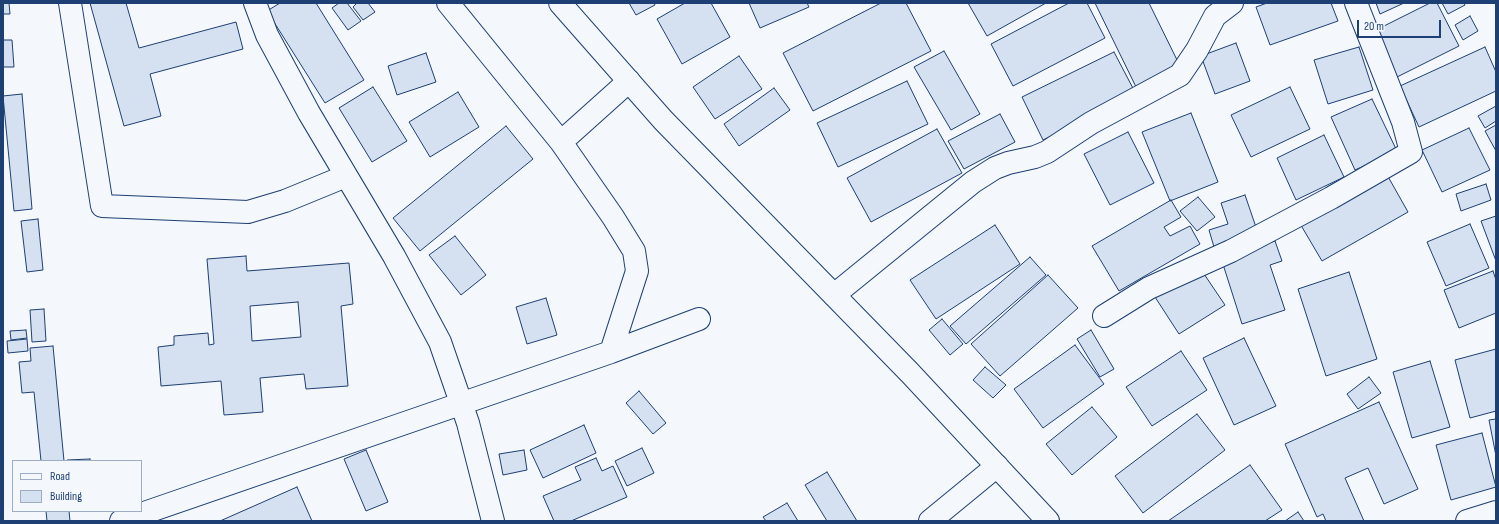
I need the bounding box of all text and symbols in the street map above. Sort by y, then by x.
scale bar [1359,12,1443,38]
text: 20 m [1364,19,1384,34]
legend [12,460,142,512]
text: Road [50,469,70,484]
text: Building [50,489,82,504]

